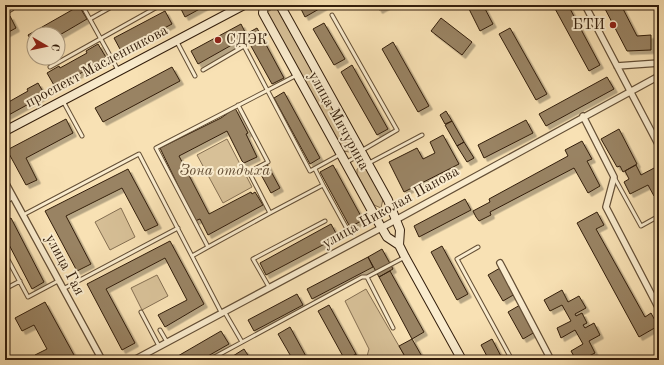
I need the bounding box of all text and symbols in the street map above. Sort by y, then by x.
place label: БТИ [573,18,605,33]
marker: БТИ [608,20,618,30]
street label: проспект Масленникова [23,23,171,111]
north arrow [26,26,66,66]
place label: СДЭК [226,33,268,48]
marker: СДЭК [213,35,223,45]
text: С [48,43,60,52]
street label: улица Мичурина [305,69,372,173]
park label: Зона отдыха [180,163,270,179]
street label: улица Николая Панова [320,164,462,252]
street label: улица Гая [42,232,86,298]

